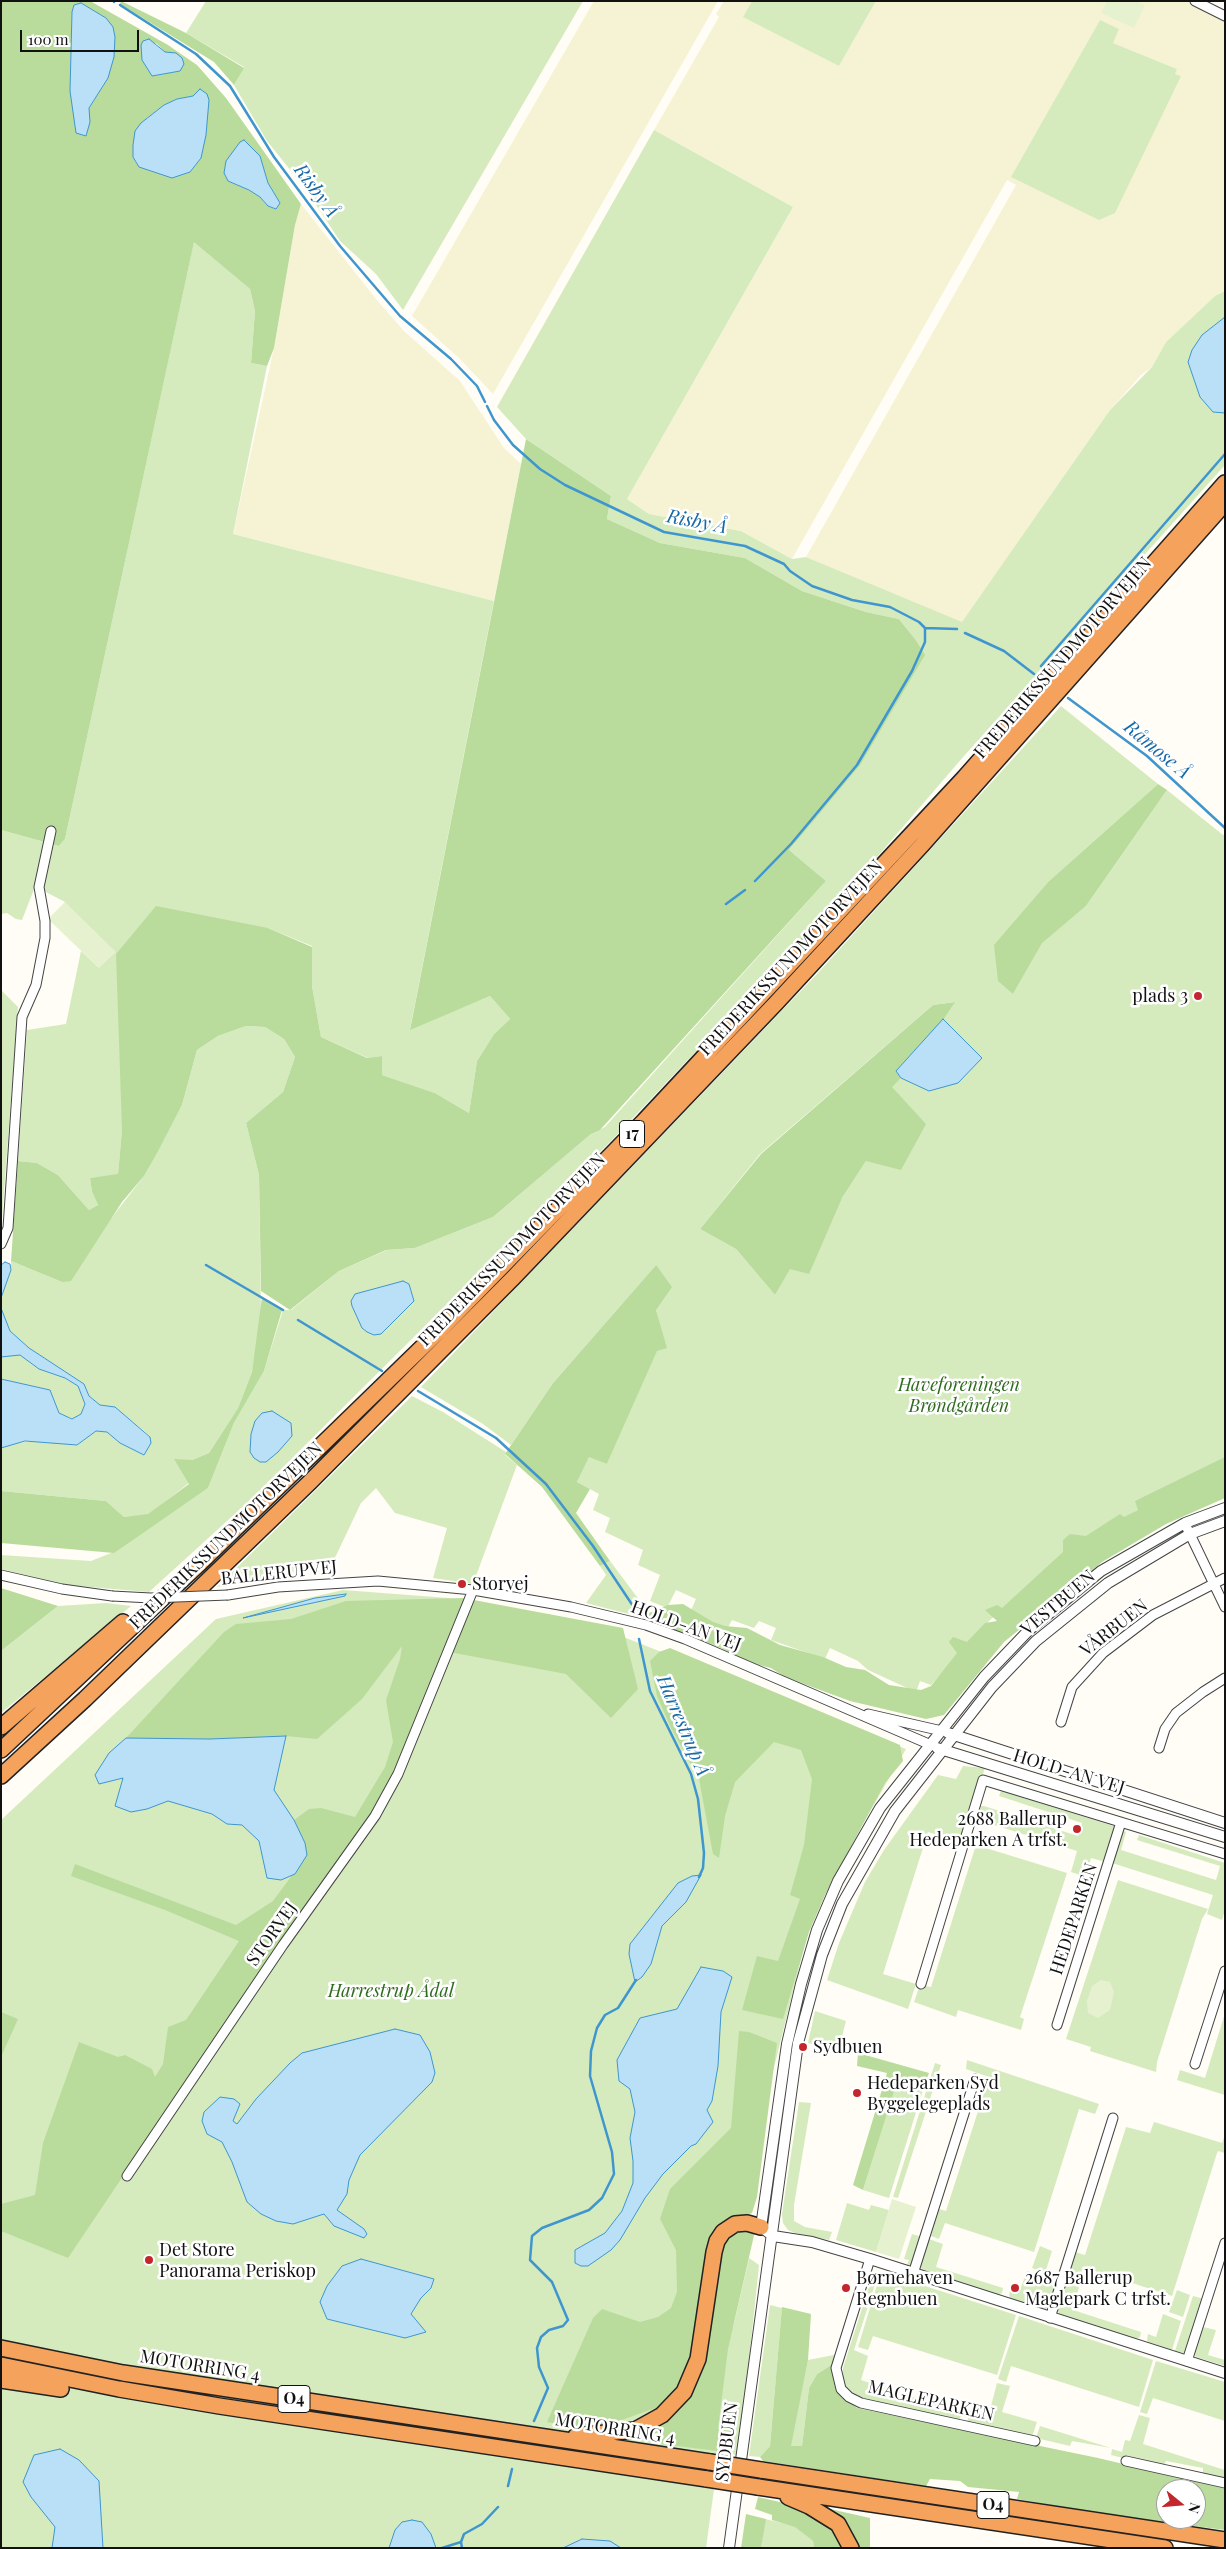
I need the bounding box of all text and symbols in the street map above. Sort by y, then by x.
scale bar [22,20,141,52]
text: 100 m [28,29,69,49]
water label: Risby Å [289,160,343,222]
water label: Risby Å [665,505,729,539]
street label: FREDERIKSSUNDMOTORVEJEN [970,553,1156,763]
water label: Råmose Å [1119,716,1195,784]
street label: FREDERIKSSUNDMOTORVEJEN [694,856,888,1060]
place label: plads 3 [1132,985,1188,1007]
marker: plads 3 [1192,990,1204,1002]
road number: 17 [620,1120,644,1148]
street label: FREDERIKSSUNDMOTORVEJEN [414,1149,610,1351]
park label: Haveforeningen Brøndgården [898,1374,1020,1416]
street label: FREDERIKSSUNDMOTORVEJEN [125,1438,327,1634]
street label: BALLERUPVEJ [220,1556,338,1590]
street label: VESTBUEN [1016,1566,1100,1640]
place label: Storvej [472,1573,529,1595]
marker: Storvej [456,1578,468,1590]
street label: VÅRBUEN [1076,1595,1152,1661]
street label: HOLD-AN VEJ [628,1596,744,1656]
water label: Harrestrup Å [652,1672,714,1780]
street label: HOLD-AN VEJ [1011,1745,1127,1799]
place label: 2688 Ballerup Hedeparken A trfst. [909,1808,1067,1850]
marker: 2688 Ballerup Hedeparken A trfst. [1071,1823,1083,1835]
street label: HEDEPARKEN [1046,1860,1102,1978]
street label: STORVEJ [242,1898,302,1970]
park label: Harrestrup Ådal [328,1980,454,2002]
place label: Sydbuen [813,2036,883,2058]
marker: Sydbuen [797,2041,809,2053]
place label: Hedeparken Syd Byggelegeplads [867,2072,999,2114]
marker: Hedeparken Syd Byggelegeplads [851,2087,863,2099]
place label: Det Store Panorama Periskop [159,2239,316,2282]
marker: Det Store Panorama Periskop [143,2254,155,2266]
place label: Børnehaven Regnbuen [856,2267,953,2310]
place label: 2687 Ballerup Maglepark C trfst. [1025,2267,1171,2310]
marker: Børnehaven Regnbuen [840,2282,852,2294]
marker: 2687 Ballerup Maglepark C trfst. [1009,2282,1021,2294]
street label: MOTORRING 4 [138,2346,262,2386]
street label: MAGLEPARKEN [866,2376,996,2426]
road number: O4 [278,2386,310,2412]
street label: SYDBUEN [711,2401,743,2483]
street label: MOTORRING 4 [553,2409,677,2449]
north arrow [1156,2479,1206,2529]
road number: O4 [977,2492,1009,2518]
text: N [1184,2501,1205,2516]

